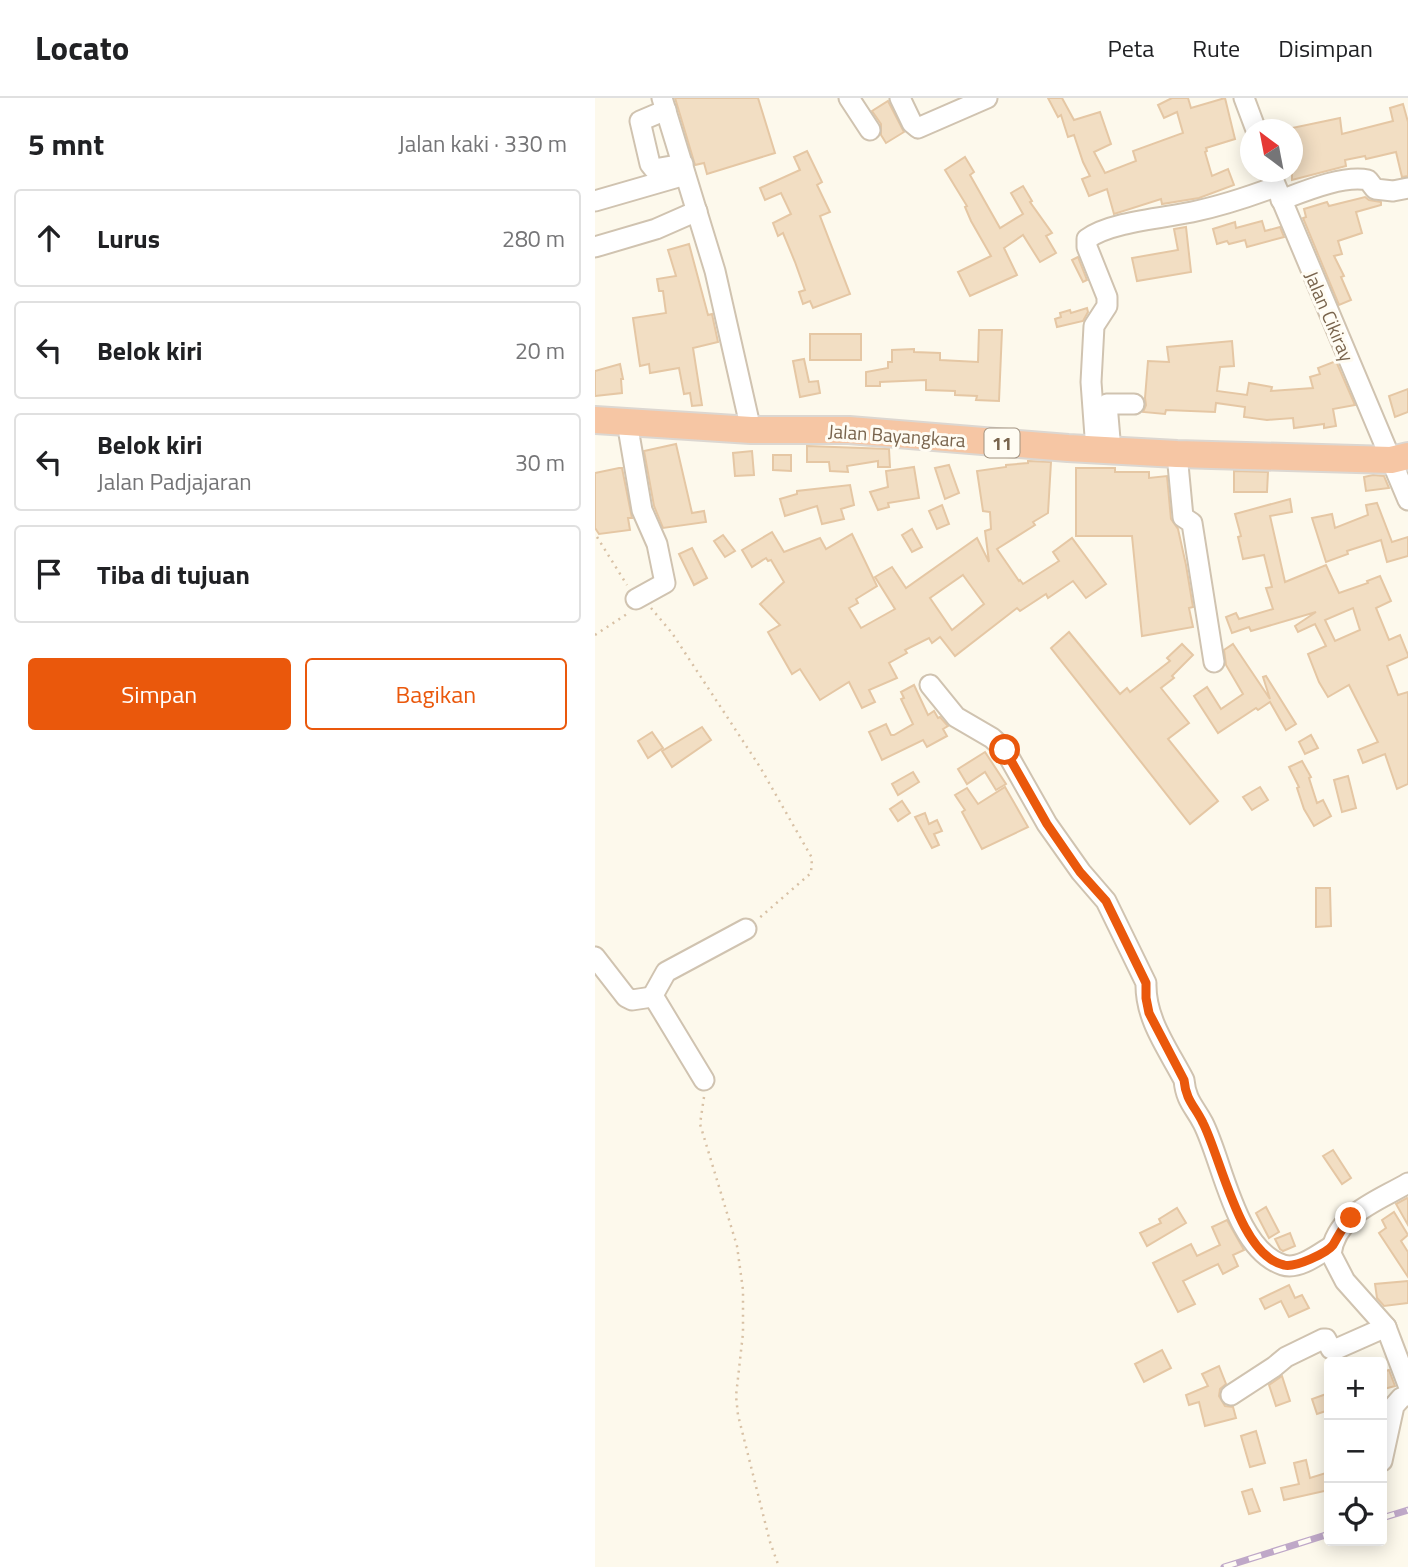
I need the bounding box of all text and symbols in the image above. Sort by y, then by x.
text: Locato [35,23,129,73]
text: Peta [1108,30,1154,66]
text: Rute [1192,30,1240,66]
text: Disimpan [1278,30,1373,66]
north arrow [1240,119,1303,182]
text: 5 mnt [28,121,104,167]
text: Jalan kaki · 330 m [398,126,567,161]
icon: ahead [30,219,68,257]
text: Lurus [97,219,160,258]
text: 280 m [502,221,565,256]
street label: Jalan Cikiray [1298,266,1362,366]
icon: left [30,331,68,369]
text: Belok kiri [97,331,203,370]
text: 20 m [515,333,565,368]
street label: Jalan Bayangkara [827,416,967,454]
text: Belok kiri [97,425,203,464]
road number: 11 [985,428,1019,458]
icon: left [30,443,68,481]
text: 30 m [515,445,565,480]
text: Jalan Padjajaran [97,464,252,499]
icon: arrive [30,555,68,593]
text: Tiba di tujuan [97,555,250,594]
button: Simpan [28,658,291,730]
button: Bagikan [305,658,567,730]
route start [989,734,1020,765]
route end [1335,1202,1366,1233]
map controls [1324,1357,1387,1546]
button: + [1324,1357,1387,1420]
button: − [1324,1420,1387,1483]
button: locate [1324,1483,1387,1546]

